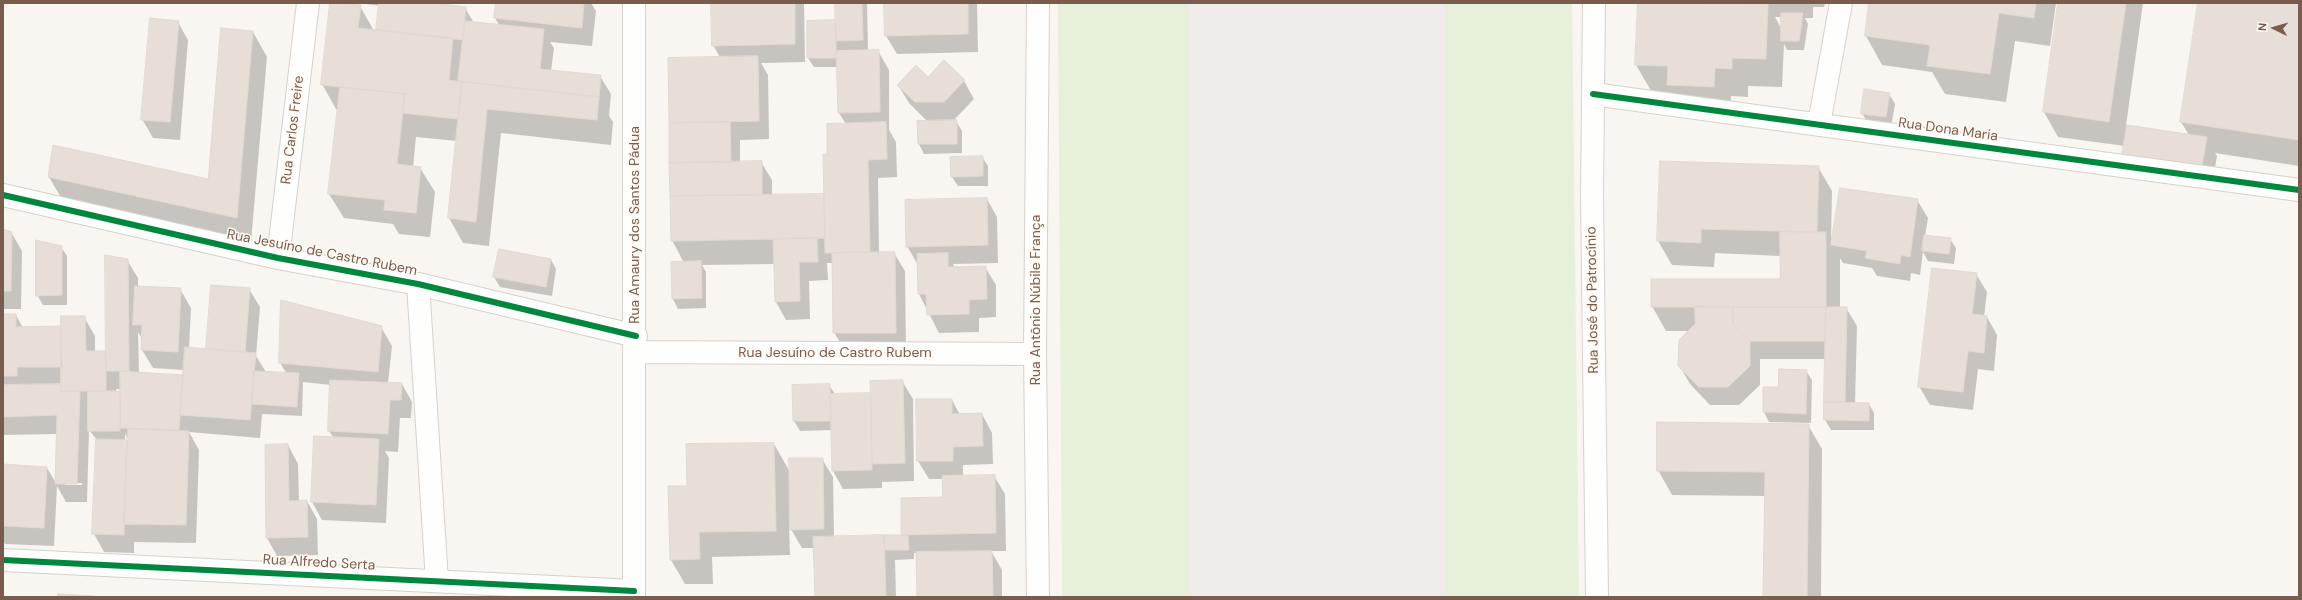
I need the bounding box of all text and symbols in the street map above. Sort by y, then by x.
north arrow [2254,8,2294,48]
text: N [2255,22,2269,32]
street label: Rua Carlos Freire [278,75,308,185]
street label: Rua Dona Maria [1897,115,1999,145]
street label: Rua Amaury dos Santos Pádua [627,126,643,324]
street label: Rua Antônio Núbile França [1028,215,1044,385]
street label: Rua Jesuíno de Castro Rubem [225,226,419,280]
street label: Rua José do Patrocínio [1583,226,1603,374]
street label: Rua Jesuíno de Castro Rubem [738,345,932,361]
street label: Rua Alfredo Serta [262,552,376,574]

